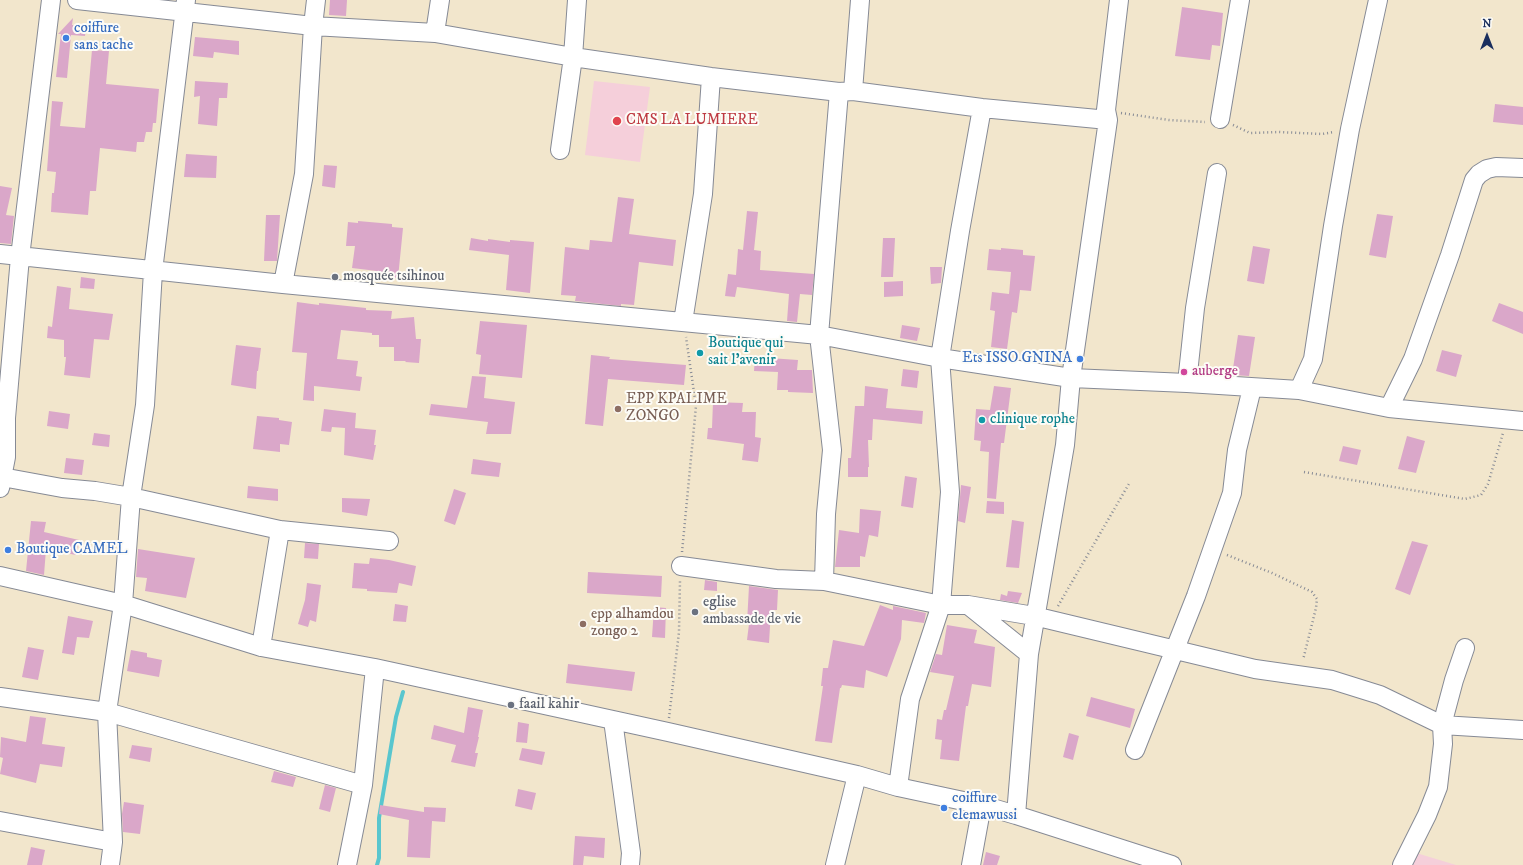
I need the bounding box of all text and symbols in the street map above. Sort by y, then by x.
north arrow [1467,16,1507,56]
text: N [1482,17,1492,31]
place label: coiffure sans tache [74,20,133,55]
marker: coiffure sans tache [61,33,71,43]
place label: CMS LA LUMIERE [626,112,758,130]
marker: CMS LA LUMIERE [611,115,623,127]
place label: mosquée tsihinou [343,268,445,286]
marker: mosquée tsihinou [330,272,340,282]
place label: Boutique qui sait l'avenir [708,335,783,370]
marker: Boutique qui sait l'avenir [695,348,705,358]
place label: Ets ISSO GNINA [962,350,1072,368]
marker: Ets ISSO GNINA [1075,354,1085,364]
place label: auberge [1192,363,1238,381]
marker: auberge [1179,367,1189,377]
place label: EPP KPALIME ZONGO [626,391,727,426]
marker: EPP KPALIME ZONGO [613,404,623,414]
place label: clinique rophe [990,411,1075,429]
marker: clinique rophe [977,415,987,425]
place label: Boutique CAMEL [16,541,127,559]
marker: Boutique CAMEL [3,545,13,555]
place label: eglise ambassade de vie [703,594,801,629]
place label: epp alhamdou zongo 2 [591,606,674,641]
marker: eglise ambassade de vie [690,607,700,617]
marker: epp alhamdou zongo 2 [578,619,588,629]
place label: faail kahir [519,696,579,714]
marker: faail kahir [506,700,516,710]
place label: coiffure elemawussi [952,790,1017,825]
marker: coiffure elemawussi [939,803,949,813]

